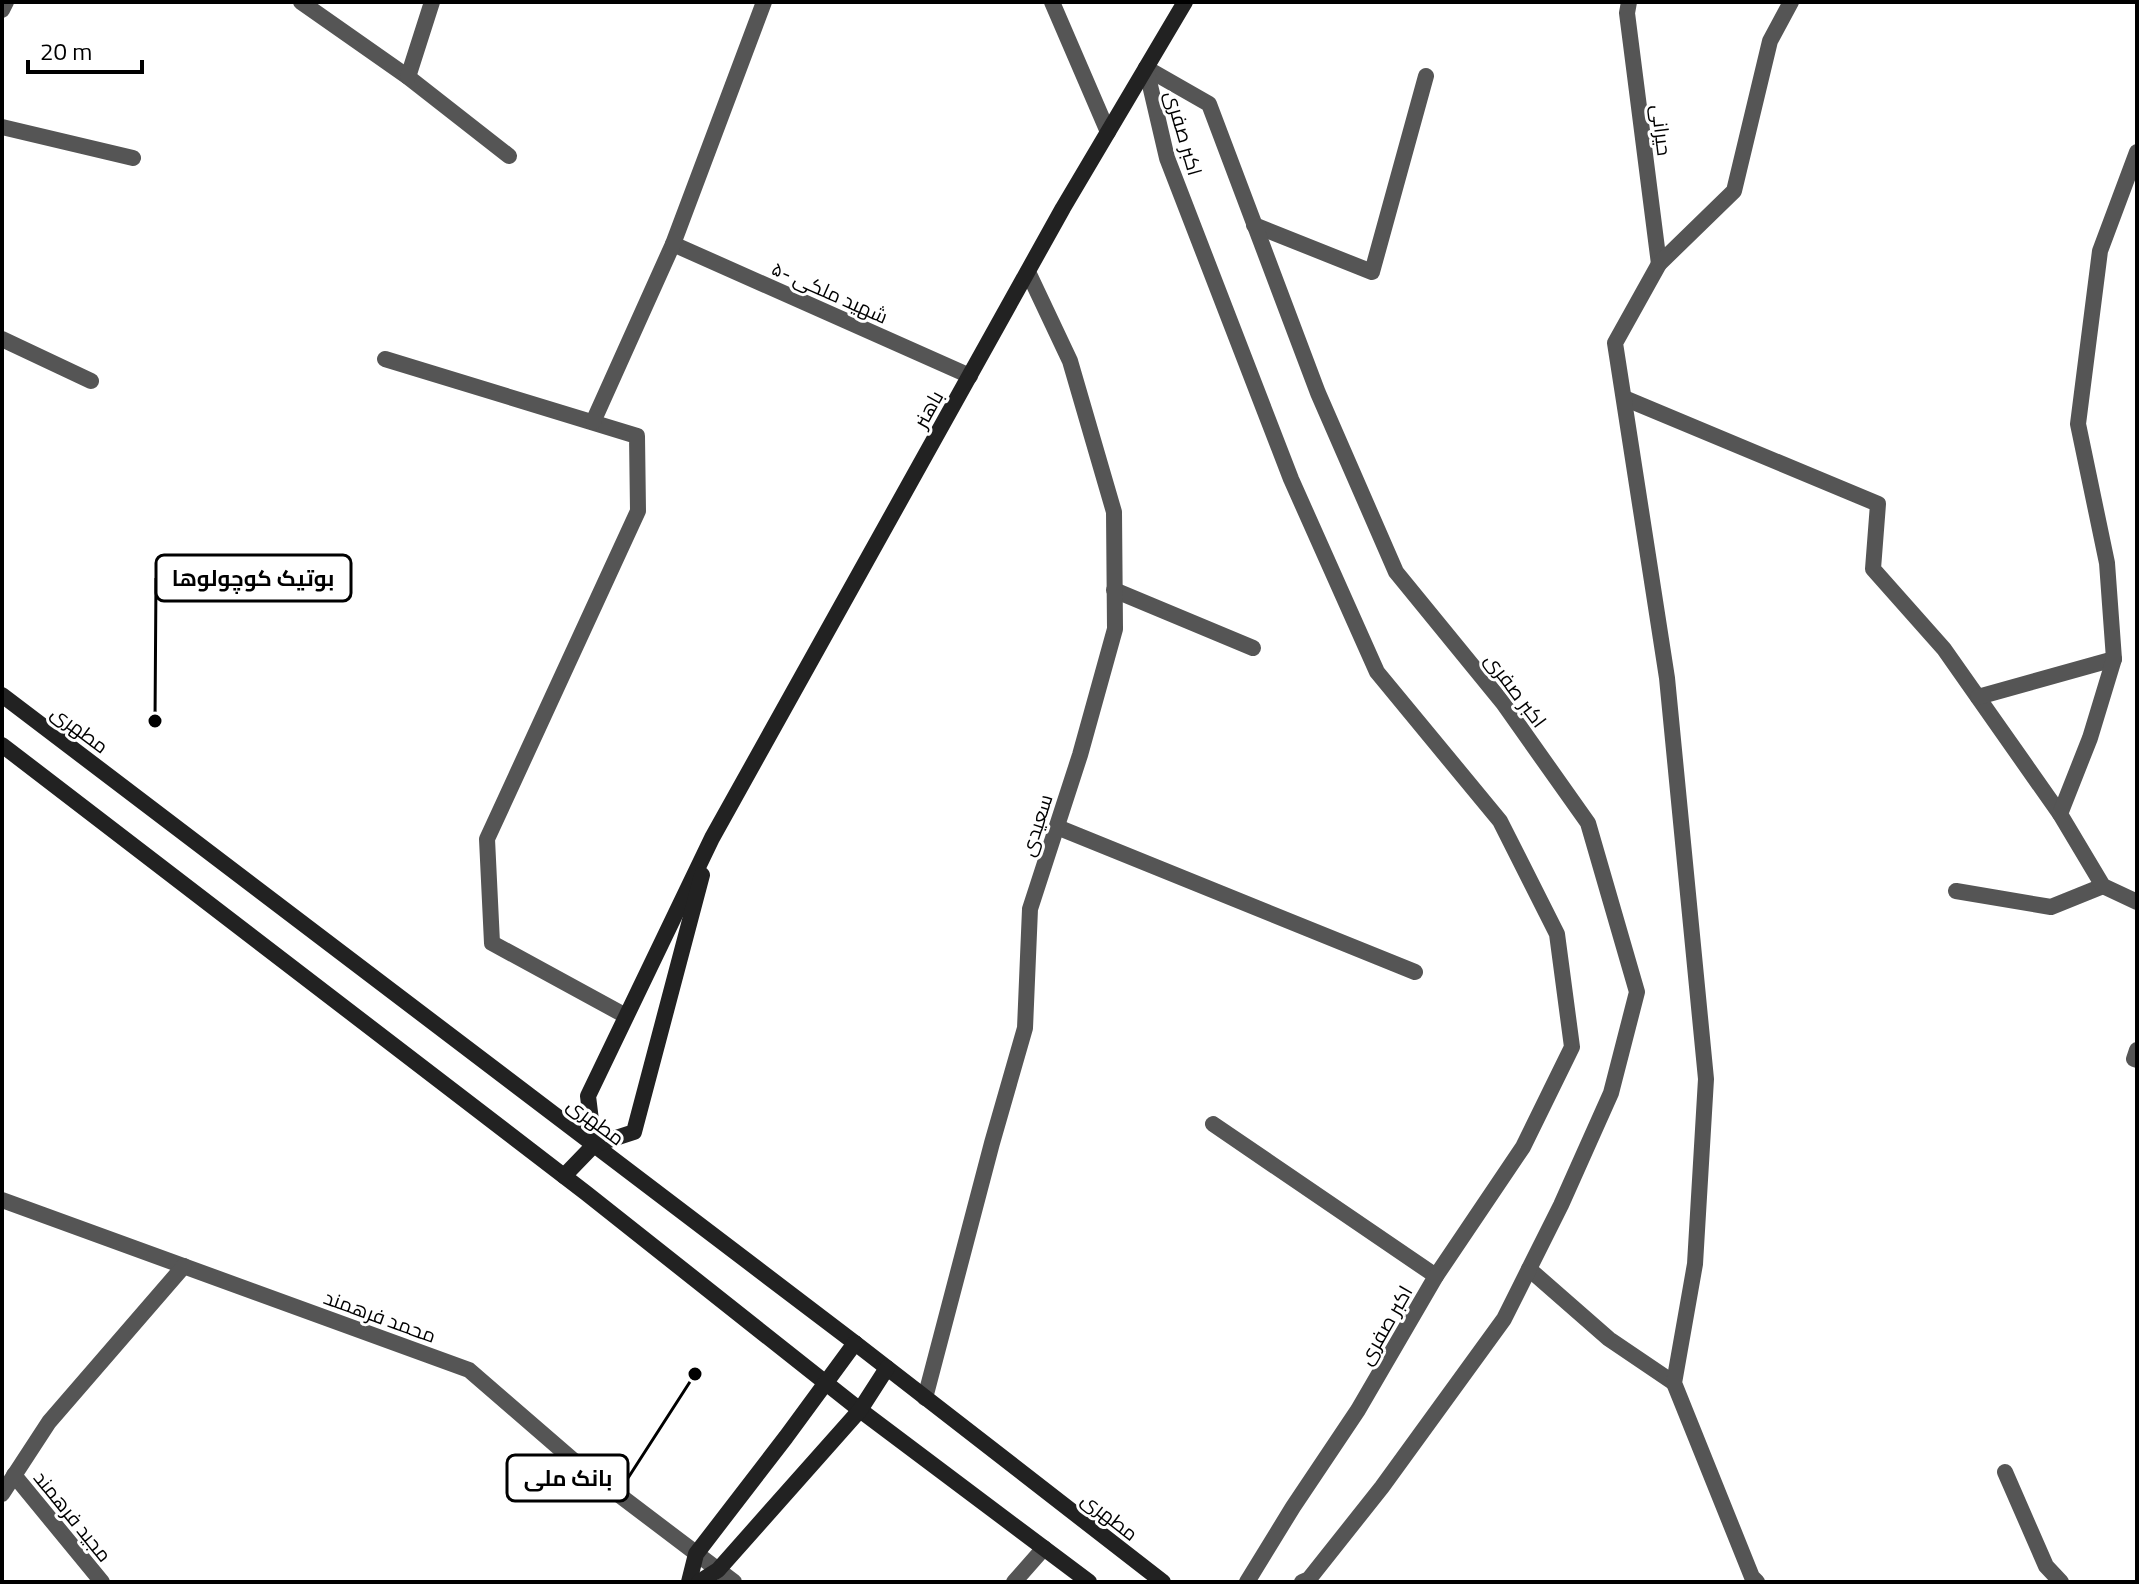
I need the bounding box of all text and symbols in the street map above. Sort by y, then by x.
scale bar [28,24,142,74]
text: 20 m [40,33,92,69]
street label: اکبر صفری [1157,87,1211,179]
street label: حیرانی [1643,103,1681,157]
street label: ۵- شهید ملکی [767,252,893,332]
street label: باهنر [904,384,951,434]
callout: بوتیک کوچولوها [156,555,351,601]
text: بوتیک کوچولوها [172,561,334,595]
street label: اکبر صفری [1477,646,1555,734]
street label: مطهری [45,697,115,761]
street label: سعیدی [1011,790,1061,860]
street label: مطهری [561,1089,631,1153]
street label: اکبر صفری [1350,1279,1420,1371]
street label: محمد فرهمند [319,1281,441,1351]
callout: بانک ملی [507,1455,628,1501]
text: بانک ملی [524,1461,612,1495]
street label: مجید فرهمند [26,1463,120,1569]
street label: مطهری [1075,1484,1145,1548]

